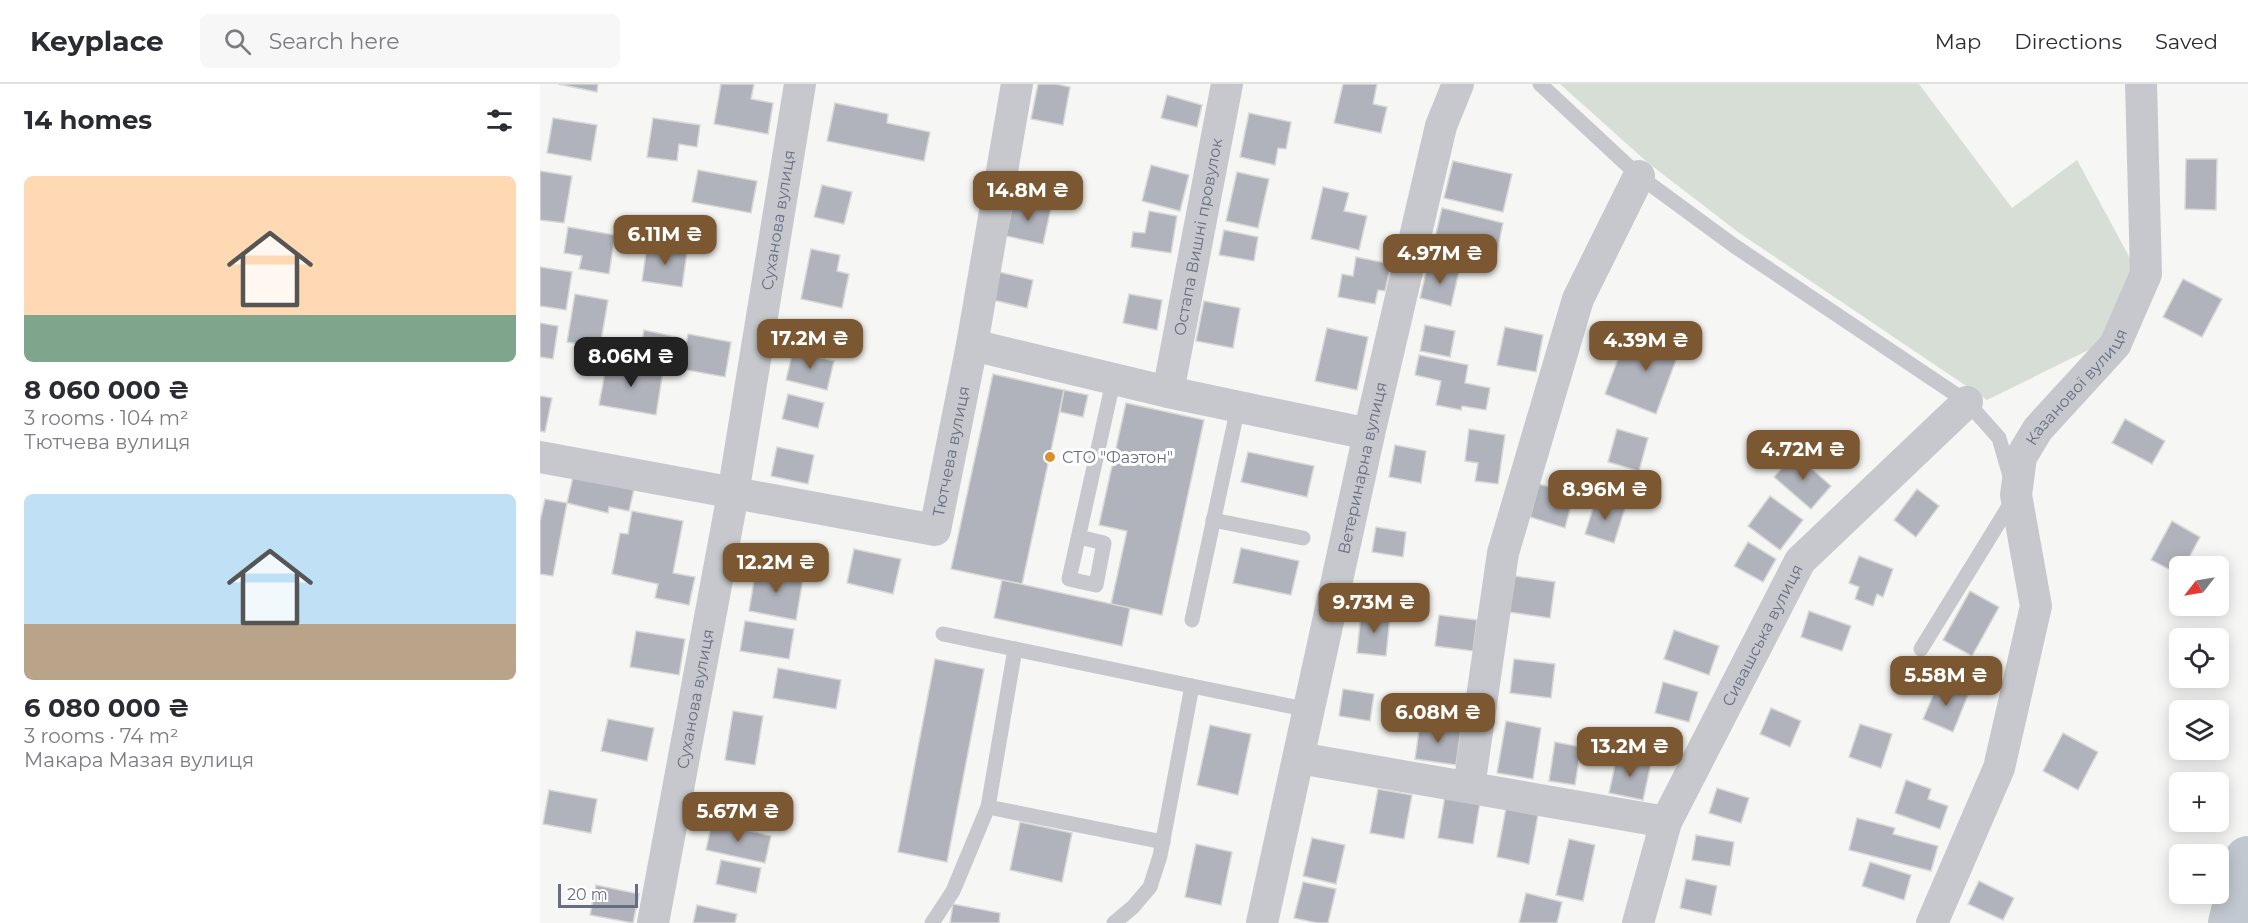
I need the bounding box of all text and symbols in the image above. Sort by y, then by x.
search box [200,14,620,68]
text: Keyplace [30,24,164,58]
icon: search [221,25,254,58]
text: Search here [269,28,400,55]
text: Map [1935,29,1981,54]
text: Directions [2014,29,2122,54]
text: Saved [2155,29,2218,54]
text: 14 homes [24,104,152,136]
icon: filters [483,104,516,137]
street label: Остапа Вишні провулок [1170,136,1227,337]
street label: Суханова вулиця [757,148,799,292]
pin: 14.8M ₴ [973,171,1083,222]
text: 14.8M ₴ [987,178,1069,202]
icon: home [216,215,324,323]
pin: 6.11M ₴ [610,215,720,266]
text: 6.11M ₴ [628,222,702,246]
pin: 4.97M ₴ [1385,234,1495,285]
text: 4.97M ₴ [1397,241,1483,265]
pin: 17.2M ₴ [755,319,865,370]
pin: 4.39M ₴ [1591,321,1701,372]
text: 17.2M ₴ [771,326,849,350]
street label: Казанової вулиця [2022,326,2131,449]
text: 4.39M ₴ [1603,328,1689,352]
pin: 8.06M ₴ [576,337,686,388]
text: 8.06M ₴ [588,344,674,368]
text: 8 060 000 ₴ [24,374,190,406]
street label: Ветеринарна вулиця [1334,380,1391,556]
street label: Тютчева вулиця [929,384,974,518]
text: 3 rooms · 104 m² [24,406,189,430]
text: Тютчева вулиця [24,430,190,454]
pin: 4.72M ₴ [1748,430,1858,481]
text: 4.72M ₴ [1761,437,1845,461]
place label: СТО "Фаэтон" [1062,448,1173,467]
marker: СТО "Фаэтон" [1043,450,1057,464]
pin: 8.96M ₴ [1550,470,1660,521]
text: 8.96M ₴ [1562,477,1648,501]
icon: home [216,533,324,641]
pin: 12.2M ₴ [721,543,831,594]
text: 12.2M ₴ [737,550,815,574]
north arrow [2169,556,2229,616]
map controls [2169,556,2229,904]
street label: Сивашська вулиця [1718,561,1807,710]
pin: 9.73M ₴ [1319,583,1429,634]
text: 9.73M ₴ [1333,590,1415,614]
street label: Суханова вулиця [673,627,718,771]
button: locate [2169,628,2229,688]
pin: 5.58M ₴ [1891,656,2001,707]
text: 5.58M ₴ [1904,663,1988,687]
text: 6 080 000 ₴ [24,692,190,724]
pin: 6.08M ₴ [1383,693,1493,744]
text: 6.08M ₴ [1395,700,1481,724]
button: layers [2169,700,2229,760]
text: 3 rooms · 74 m² [24,724,179,748]
pin: 13.2M ₴ [1575,727,1685,778]
text: 13.2M ₴ [1591,734,1669,758]
text: Макара Мазая вулиця [24,748,254,772]
button: + [2169,772,2229,832]
pin: 5.67M ₴ [683,792,793,843]
text: 5.67M ₴ [696,799,780,823]
button: − [2169,844,2229,904]
scale bar [558,881,638,908]
text: 20 m [567,885,608,904]

